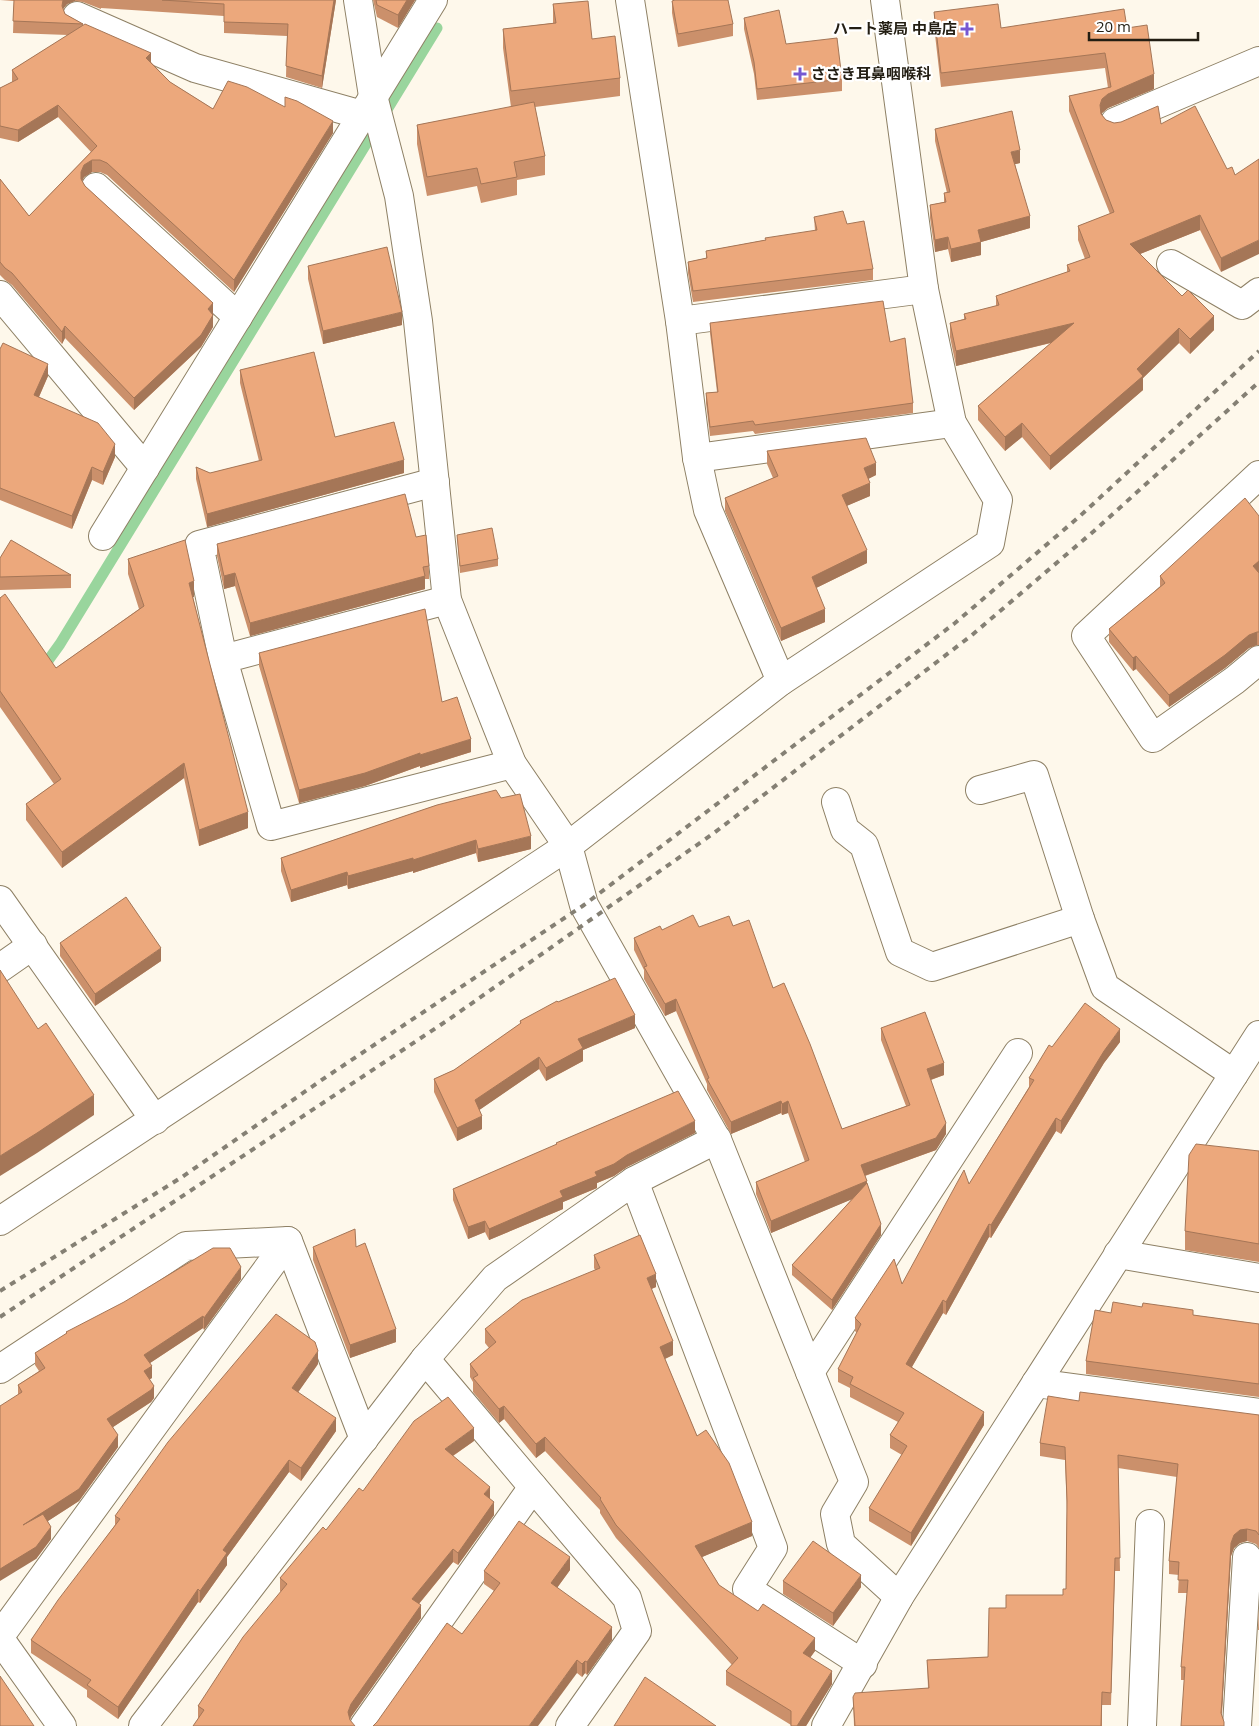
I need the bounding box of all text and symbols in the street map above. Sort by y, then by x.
scale bar [1089,10,1198,42]
text: 20 m [1096,16,1131,36]
place label: ハート薬局 中島店 [833,18,957,38]
marker: ハート薬局 中島店 [961,23,973,35]
place label: ささき耳鼻咽喉科 [811,63,931,83]
marker: ささき耳鼻咽喉科 [793,67,807,81]

